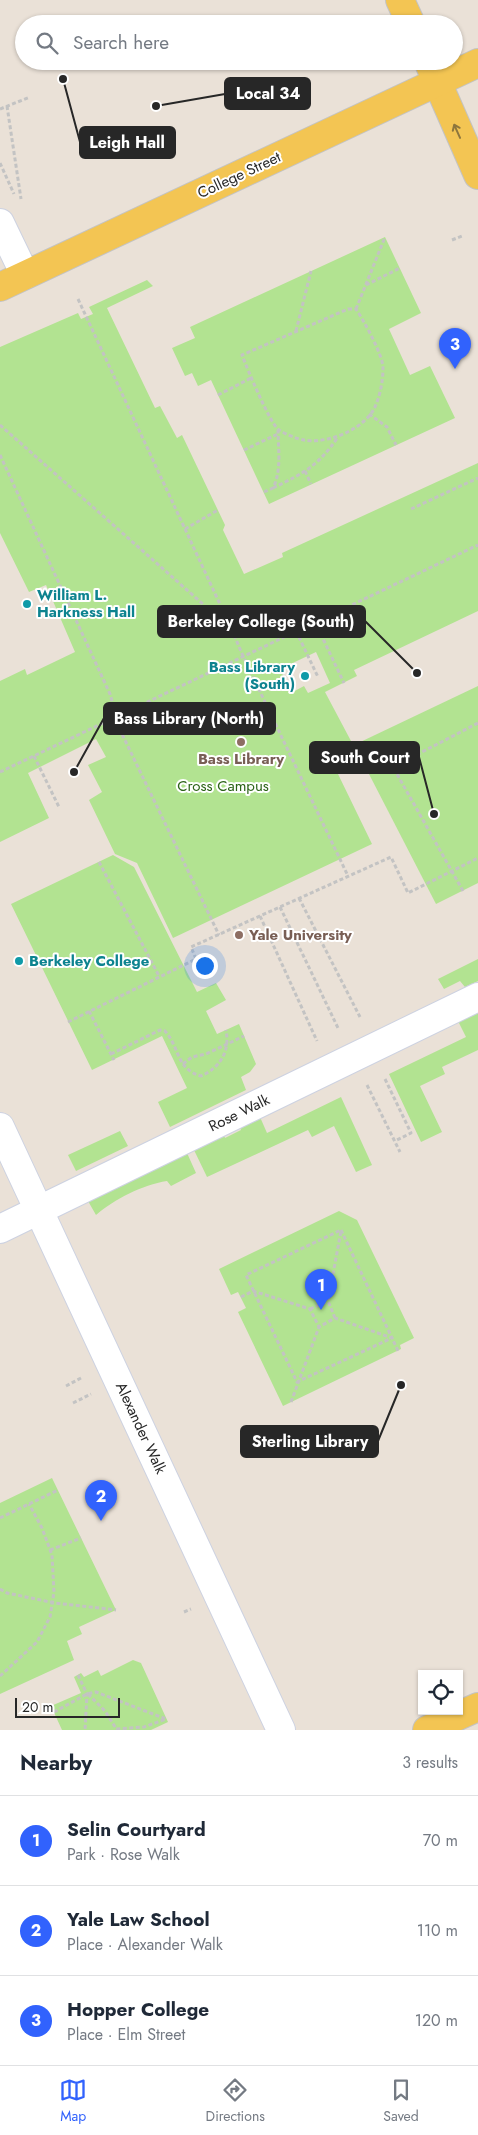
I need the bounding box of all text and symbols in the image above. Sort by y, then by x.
search box [15,15,463,70]
icon: search [33,29,61,57]
text: Search here [73,29,169,56]
callout: Local 34 [225,78,310,109]
text: Local 34 [236,82,300,105]
one-way arrow [452,124,462,139]
callout: Leigh Hall [80,127,175,158]
text: Leigh Hall [89,131,165,154]
street label: College Street [194,146,285,204]
pin: 3 [439,328,471,369]
place label: William L. Harkness Hall [37,584,135,623]
marker: William L. Harkness Hall [21,598,33,610]
callout: Berkeley College (South) [158,606,365,637]
text: Berkeley College (South) [168,610,354,633]
place label: Bass Library (South) [209,656,295,695]
marker: Bass Library (South) [299,670,311,682]
callout: Bass Library (North) [104,703,275,734]
text: Bass Library (North) [114,707,264,730]
marker: Bass Library [235,736,247,748]
callout: South Court [310,742,419,773]
text: South Court [320,746,410,769]
place label: Bass Library [198,748,284,770]
park label: Cross Campus [177,775,269,797]
place label: Yale University [248,924,352,946]
marker: Yale University [233,929,245,941]
place label: Berkeley College [29,950,150,972]
your location [192,953,218,979]
marker: Berkeley College [13,955,25,967]
street label: Rose Walk [205,1089,274,1137]
pin: 1 [305,1269,337,1310]
street label: Alexander Walk [110,1379,172,1478]
callout: Sterling Library [241,1426,378,1457]
text: Sterling Library [252,1430,369,1453]
pin: 2 [85,1480,117,1521]
map controls [418,1670,463,1715]
button: locate [418,1670,463,1715]
scale bar [15,1695,120,1718]
text: 20 m [22,1697,54,1717]
text: Nearby [20,1748,92,1778]
text: 3 results [402,1751,458,1774]
text: Selin Courtyard [67,1816,206,1843]
text: 1 [32,1829,40,1852]
text: 70 m [423,1829,458,1852]
text: Park · Rose Walk [67,1843,180,1866]
text: Yale Law School [67,1906,210,1933]
text: 2 [31,1919,41,1942]
text: 110 m [417,1919,458,1942]
text: Place · Alexander Walk [67,1933,223,1956]
text: Hopper College [67,1996,209,2023]
text: 3 [31,2009,41,2032]
text: 120 m [415,2009,458,2032]
text: Place · Elm Street [67,2023,185,2046]
tab: Map [59,2076,87,2126]
tab: Directions [206,2076,265,2126]
tab: Saved [383,2076,419,2126]

